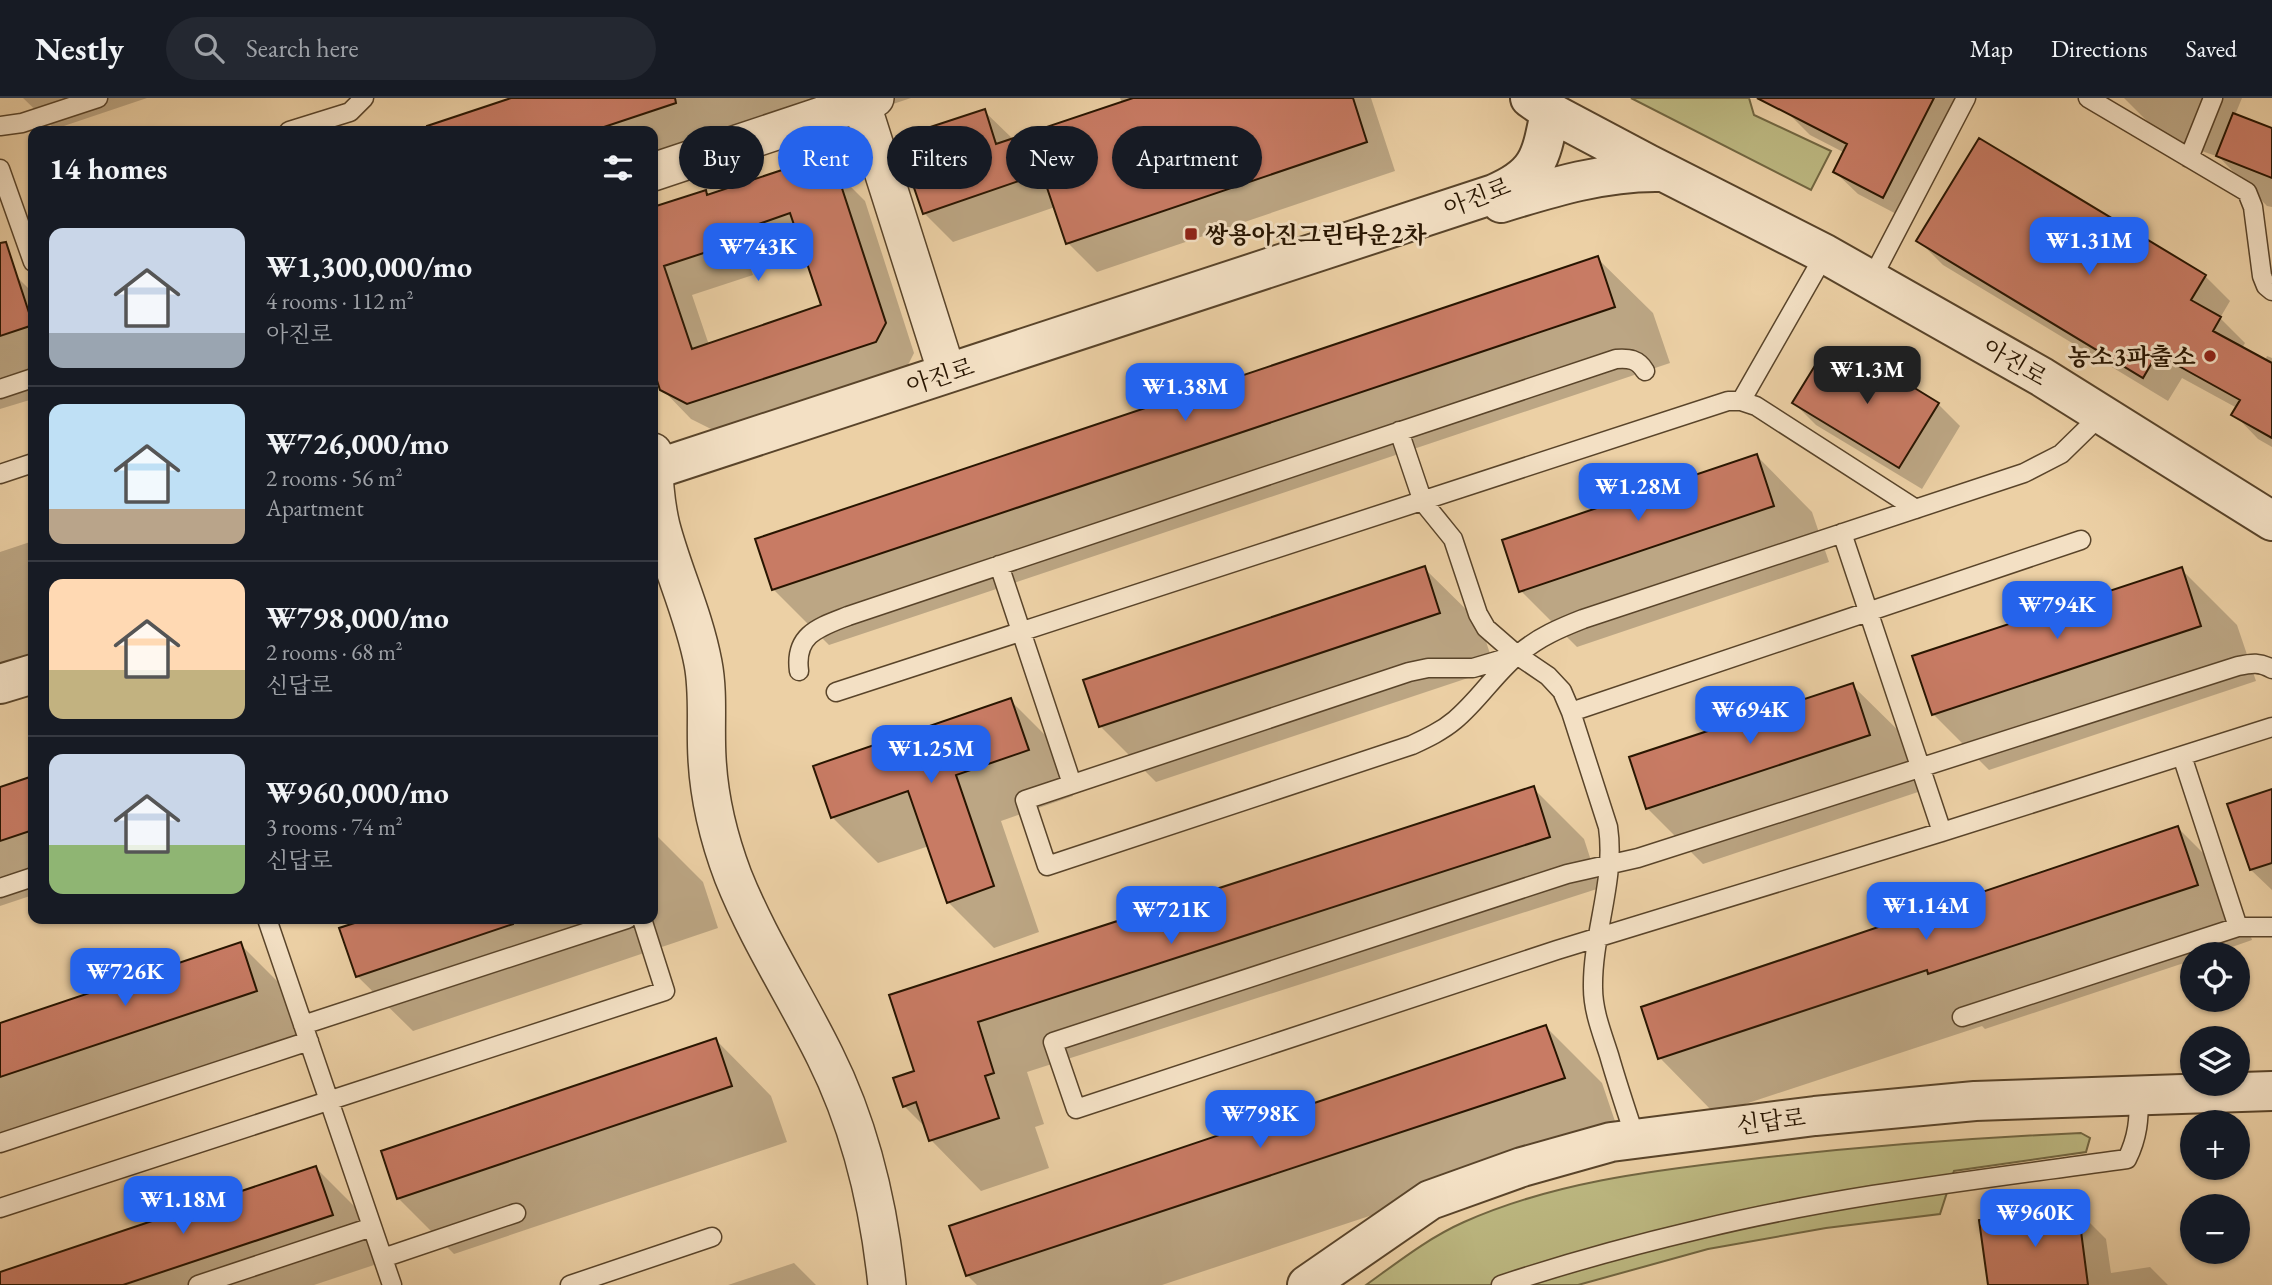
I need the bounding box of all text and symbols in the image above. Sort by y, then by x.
search box [166,17,656,80]
text: Nestly [35,27,124,70]
icon: search [190,29,228,67]
text: Search here [246,31,359,65]
text: Map [1970,33,2013,64]
text: Directions [2051,33,2148,64]
text: Saved [2186,33,2237,64]
chip: Buy [679,126,764,189]
chip: Rent [778,126,873,189]
chip: Filters [887,126,992,189]
chip: New [1006,126,1098,189]
chip: Apartment [1112,126,1262,189]
text: 14 homes [49,149,167,188]
icon: filters [599,149,637,187]
street label: 아진로 [1439,170,1515,224]
pin: ₩1.31M [2032,218,2146,277]
place label: 쌍용아진그린타운2차 [1205,219,1427,250]
pin: ₩743K [709,223,807,283]
text: ₩1.31M [2046,225,2132,255]
marker: 쌍용아진그린타운2차 [1183,226,1199,242]
text: ₩743K [719,231,797,261]
text: ₩1,300,000/mo [266,247,472,286]
icon: home [105,256,189,340]
text: 4 rooms · 112 m² [266,286,414,316]
text: 아진로 [266,319,333,349]
street label: 아진로 [1977,331,2053,393]
place label: 농소3파출소 [2067,341,2196,372]
pin: ₩1.3M [1818,346,1916,406]
marker: 농소3파출소 [2202,348,2218,364]
street label: 아진로 [902,351,978,401]
text: ₩1.3M [1830,354,1904,384]
pin: ₩1.38M [1128,364,1242,423]
text: ₩1.38M [1142,371,1228,401]
text: ₩726,000/mo [266,424,449,463]
icon: home [105,432,189,516]
text: 2 rooms · 56 m² [266,463,403,493]
pin: ₩1.28M [1581,464,1695,523]
text: ₩1.28M [1595,471,1681,501]
text: Apartment [266,493,364,523]
pin: ₩794K [2008,582,2106,641]
text: ₩794K [2018,589,2096,619]
text: ₩798,000/mo [266,598,449,637]
icon: home [105,607,189,691]
text: 2 rooms · 68 m² [266,637,403,667]
text: 신답로 [266,670,333,700]
pin: ₩694K [1701,686,1799,746]
text: ₩694K [1711,694,1789,724]
pin: ₩1.25M [874,726,988,785]
text: ₩1.25M [888,733,974,763]
text: ₩960,000/mo [266,773,449,812]
icon: home [105,782,189,866]
text: 3 rooms · 74 m² [266,812,403,842]
text: 신답로 [266,845,333,875]
pin: ₩1.14M [1869,882,1983,942]
pin: ₩721K [1122,886,1220,946]
text: ₩1.14M [1883,890,1969,920]
text: ₩721K [1132,894,1210,924]
map controls [2180,942,2250,1264]
button: locate [2180,942,2250,1012]
pin: ₩726K [76,948,174,1008]
text: ₩726K [86,956,164,986]
button: layers [2180,1026,2250,1096]
pin: ₩798K [1211,1090,1309,1150]
text: ₩798K [1221,1098,1299,1128]
street label: 신답로 [1735,1101,1807,1141]
button: + [2180,1110,2250,1180]
pin: ₩1.18M [126,1176,240,1236]
text: ₩1.18M [140,1184,226,1214]
pin: ₩960K [1986,1190,2084,1249]
button: − [2180,1194,2250,1264]
text: ₩960K [1996,1197,2074,1227]

